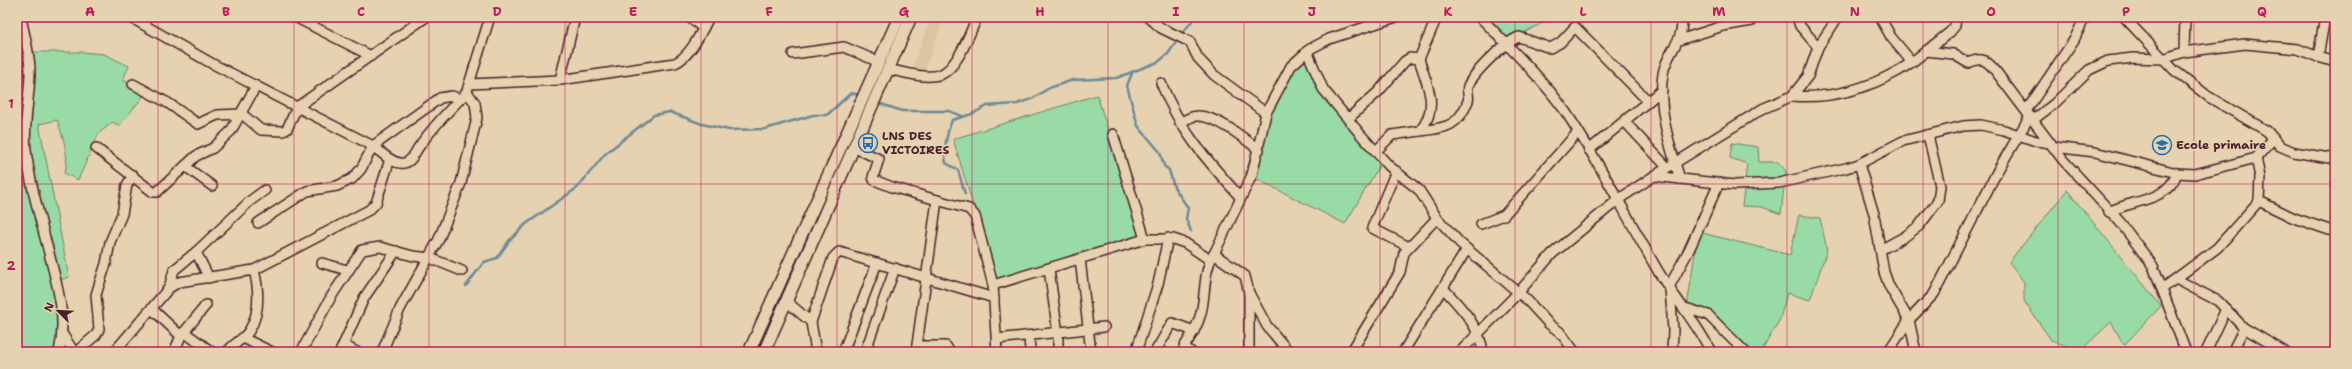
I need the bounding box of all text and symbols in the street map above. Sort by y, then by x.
text: A [85,3,95,20]
text: B [222,3,230,20]
text: C [357,3,365,20]
text: D [492,3,502,20]
text: E [629,3,638,20]
text: F [765,3,773,20]
text: G [899,3,910,20]
text: H [1035,3,1045,20]
text: I [1172,3,1180,20]
text: J [1308,3,1316,20]
text: K [1444,3,1453,20]
text: L [1579,3,1587,20]
text: M [1712,3,1726,20]
text: N [1850,3,1860,20]
text: O [1986,3,1996,20]
text: P [2122,3,2130,20]
text: Q [2257,3,2267,20]
text: 1 [8,95,14,112]
place label: LNS DES VICTOIRES [882,128,950,158]
bus stop icon: LNS DES VICTOIRES [857,132,879,154]
school or university icon: Ecole primaire [2151,134,2173,156]
place label: Ecole primaire [2176,137,2266,153]
text: 2 [6,257,16,274]
north arrow [38,291,78,331]
text: N [41,300,58,314]

